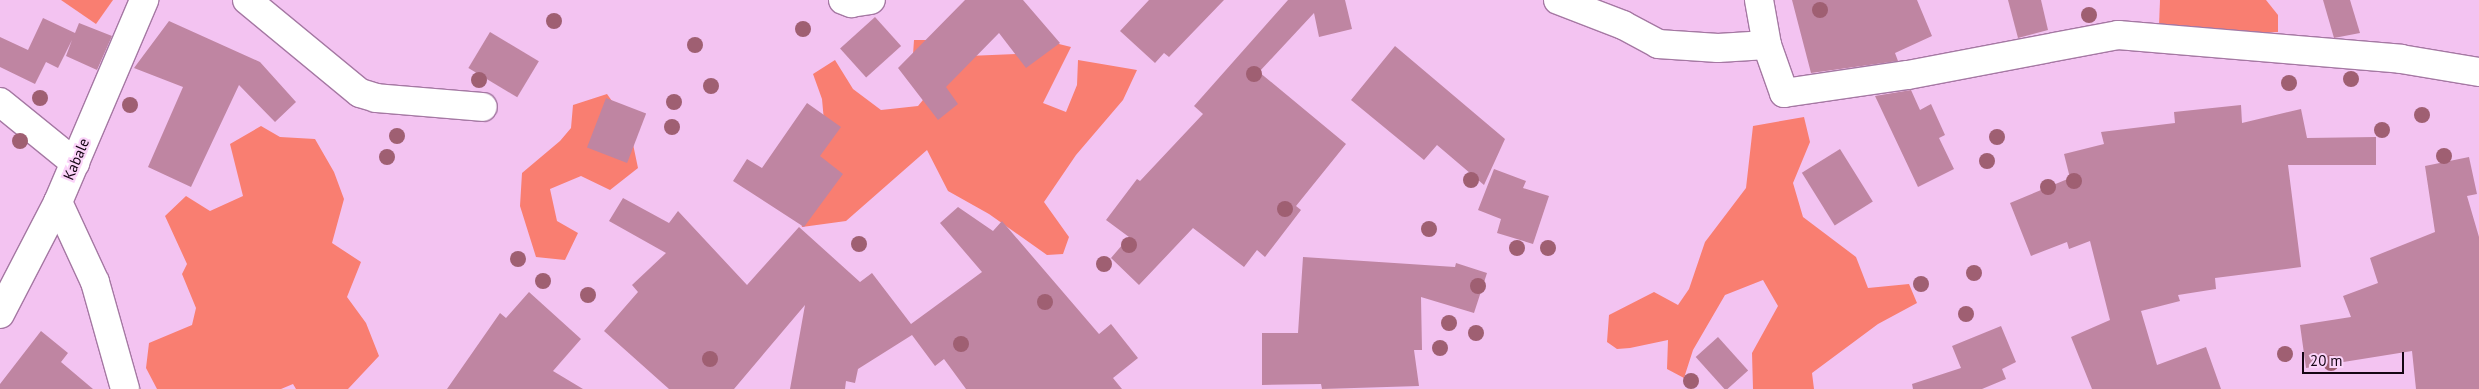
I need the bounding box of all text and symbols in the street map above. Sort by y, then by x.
street label: Kabale [59,135,93,183]
scale bar [2304,342,2406,374]
text: 20 m [2310,351,2343,370]

